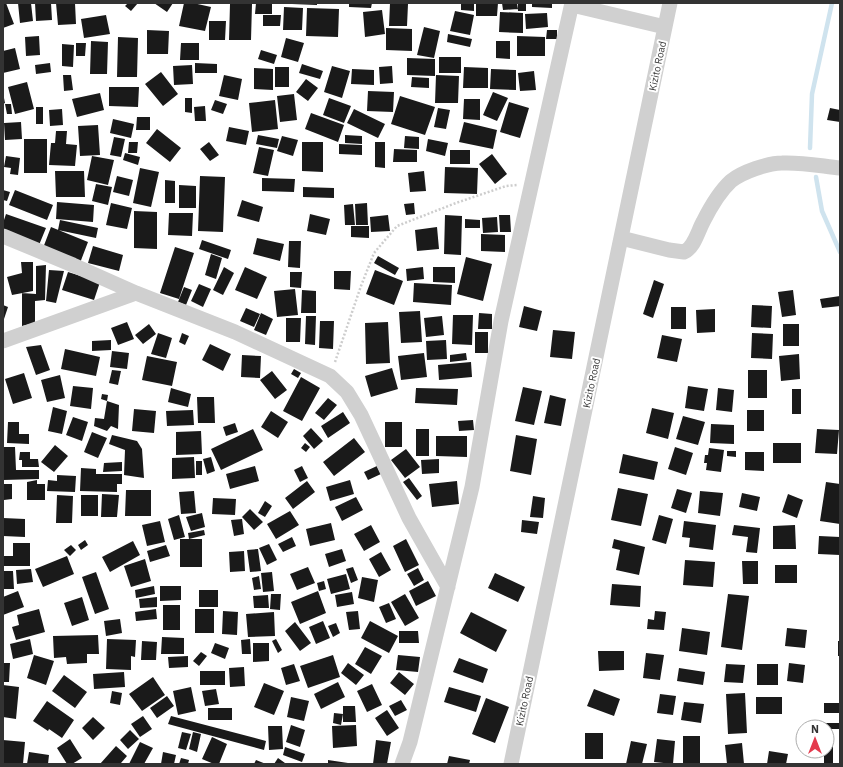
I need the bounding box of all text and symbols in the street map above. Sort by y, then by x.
street label: Kizito Road [646,40,669,92]
street label: Kizito Road [580,357,603,409]
street label: Kizito Road [513,675,536,727]
north arrow [795,719,835,759]
text: N [811,722,819,736]

